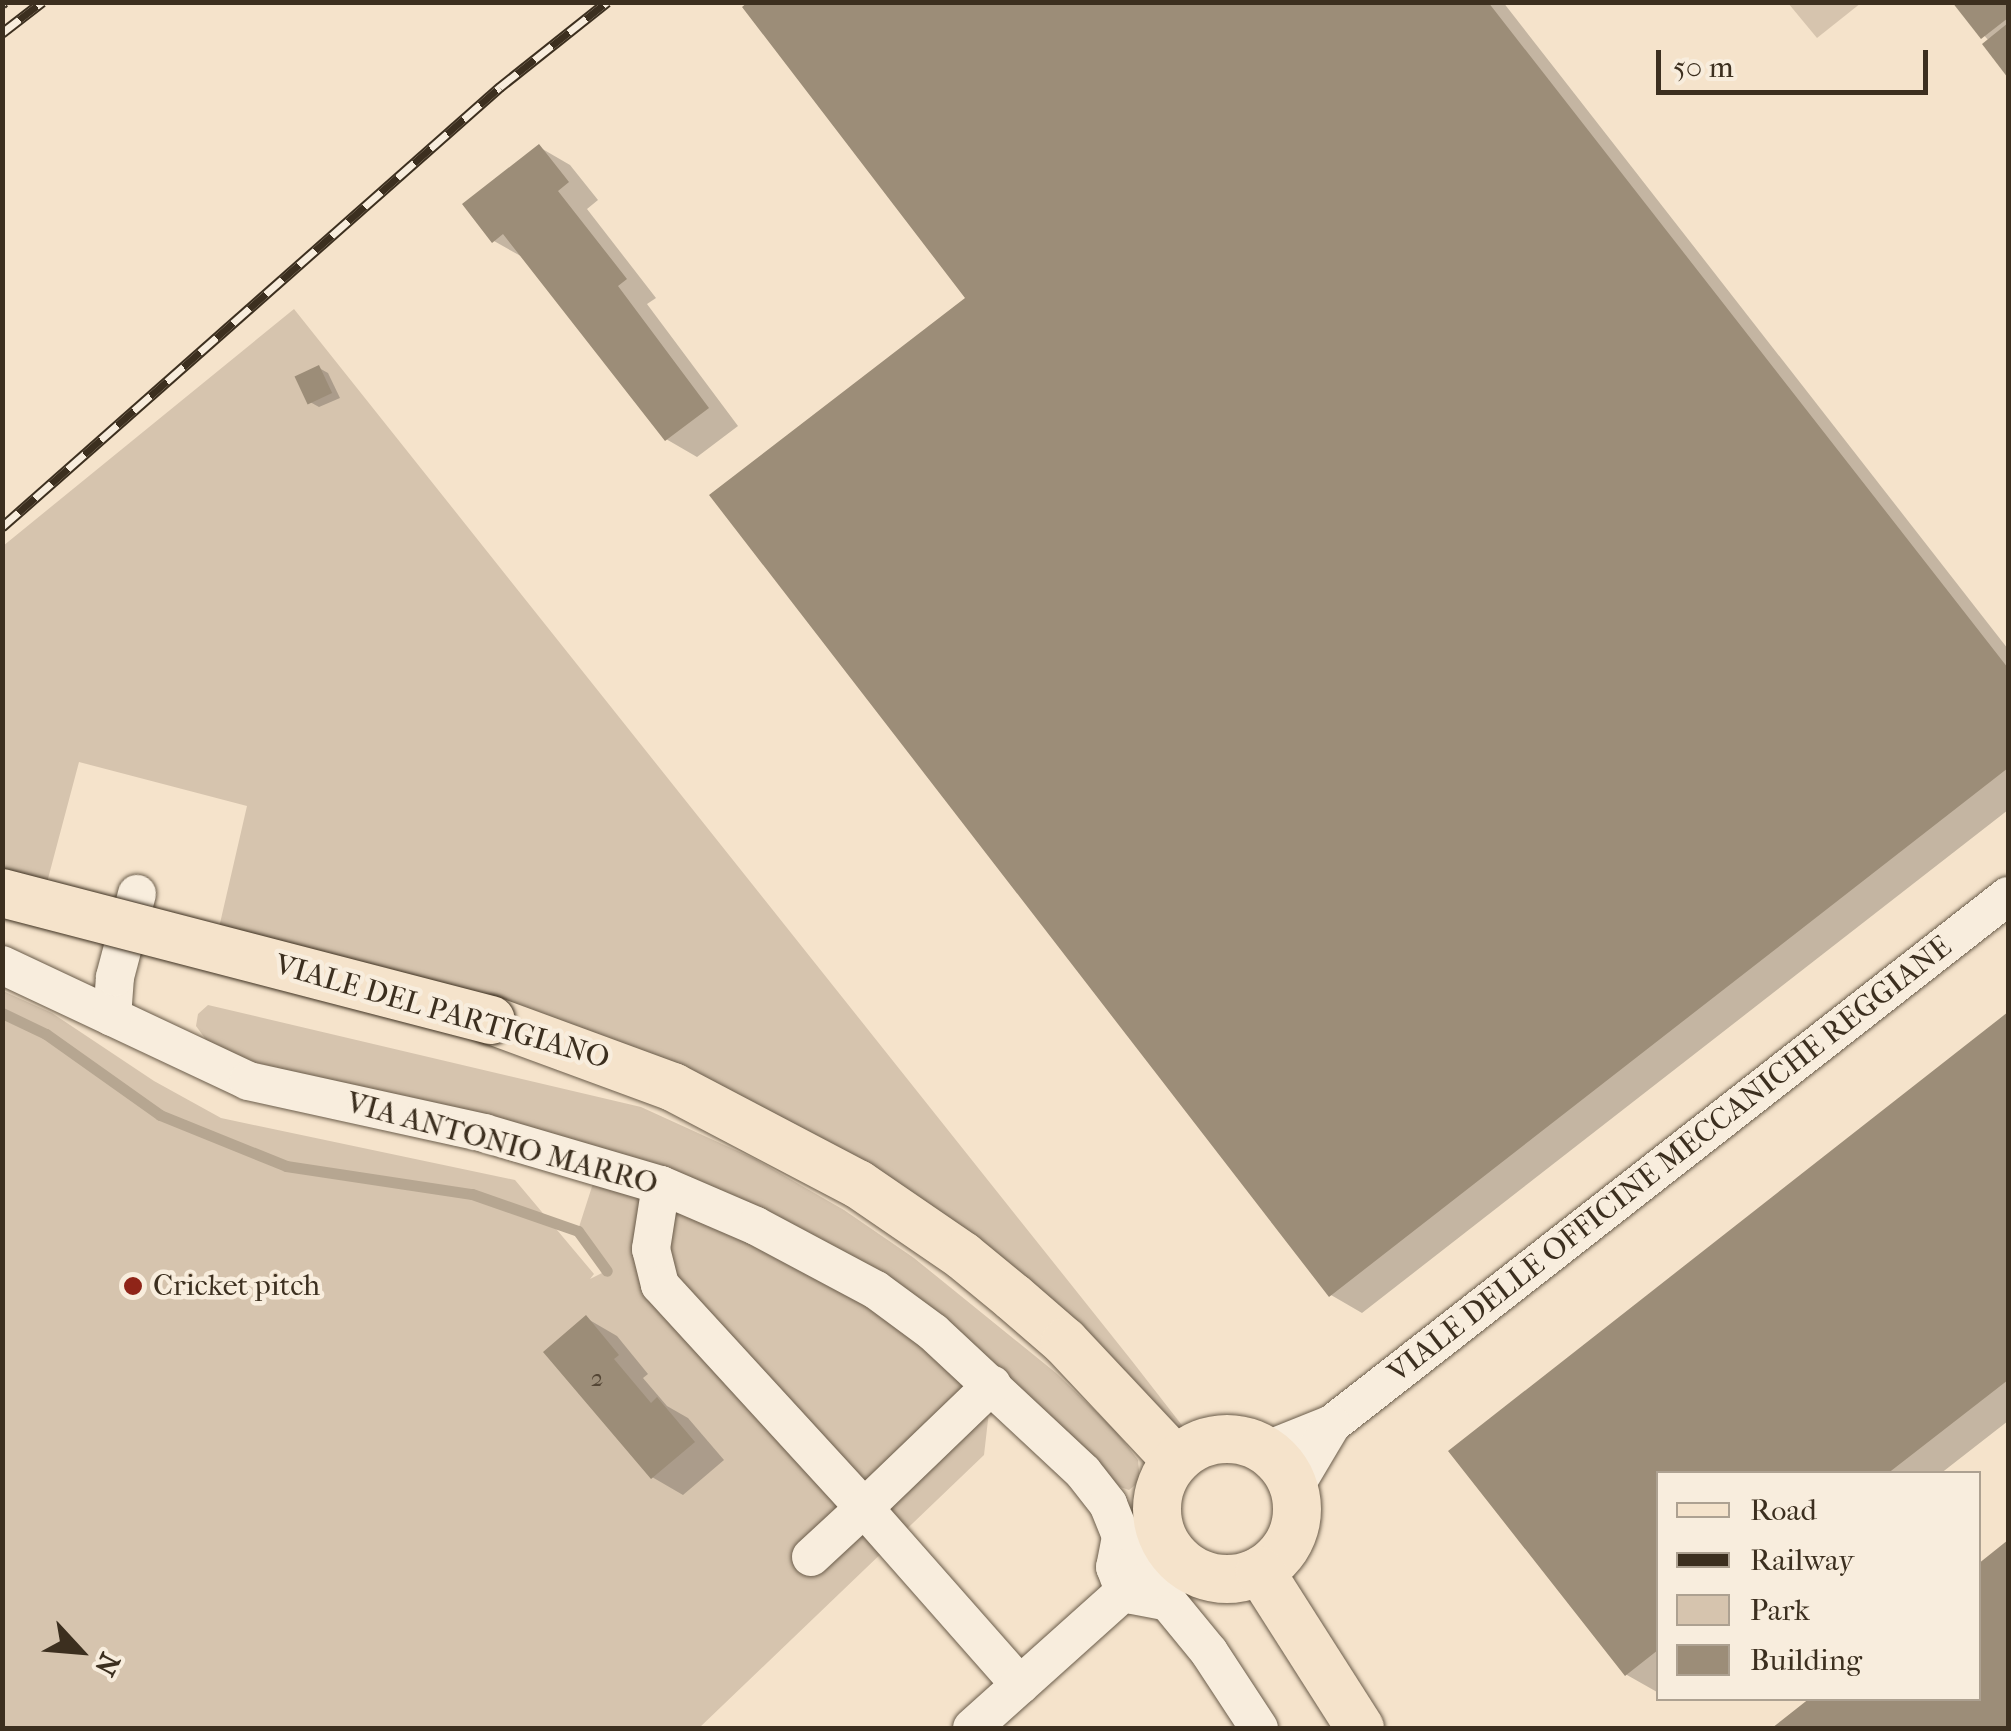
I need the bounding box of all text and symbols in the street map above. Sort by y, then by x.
scale bar [1661,30,1934,92]
text: 50 m [1673,50,1734,85]
street label: VIALE DELLE OFFICINE MECCANICHE REGGIANE [1381,929,1959,1391]
street label: VIALE DEL PARTIGIANO [271,947,613,1077]
street label: VIA ANTONIO MARRO [343,1085,661,1203]
place label: Cricket pitch [153,1268,320,1304]
marker: Cricket pitch [122,1275,144,1297]
house number: 2 [591,1363,603,1393]
legend [1656,1471,1981,1701]
text: Road [1750,1493,1817,1528]
text: Railway [1750,1543,1854,1578]
text: Park [1750,1593,1810,1628]
north arrow [30,1601,130,1701]
text: Building [1750,1643,1862,1678]
text: N [88,1648,127,1681]

